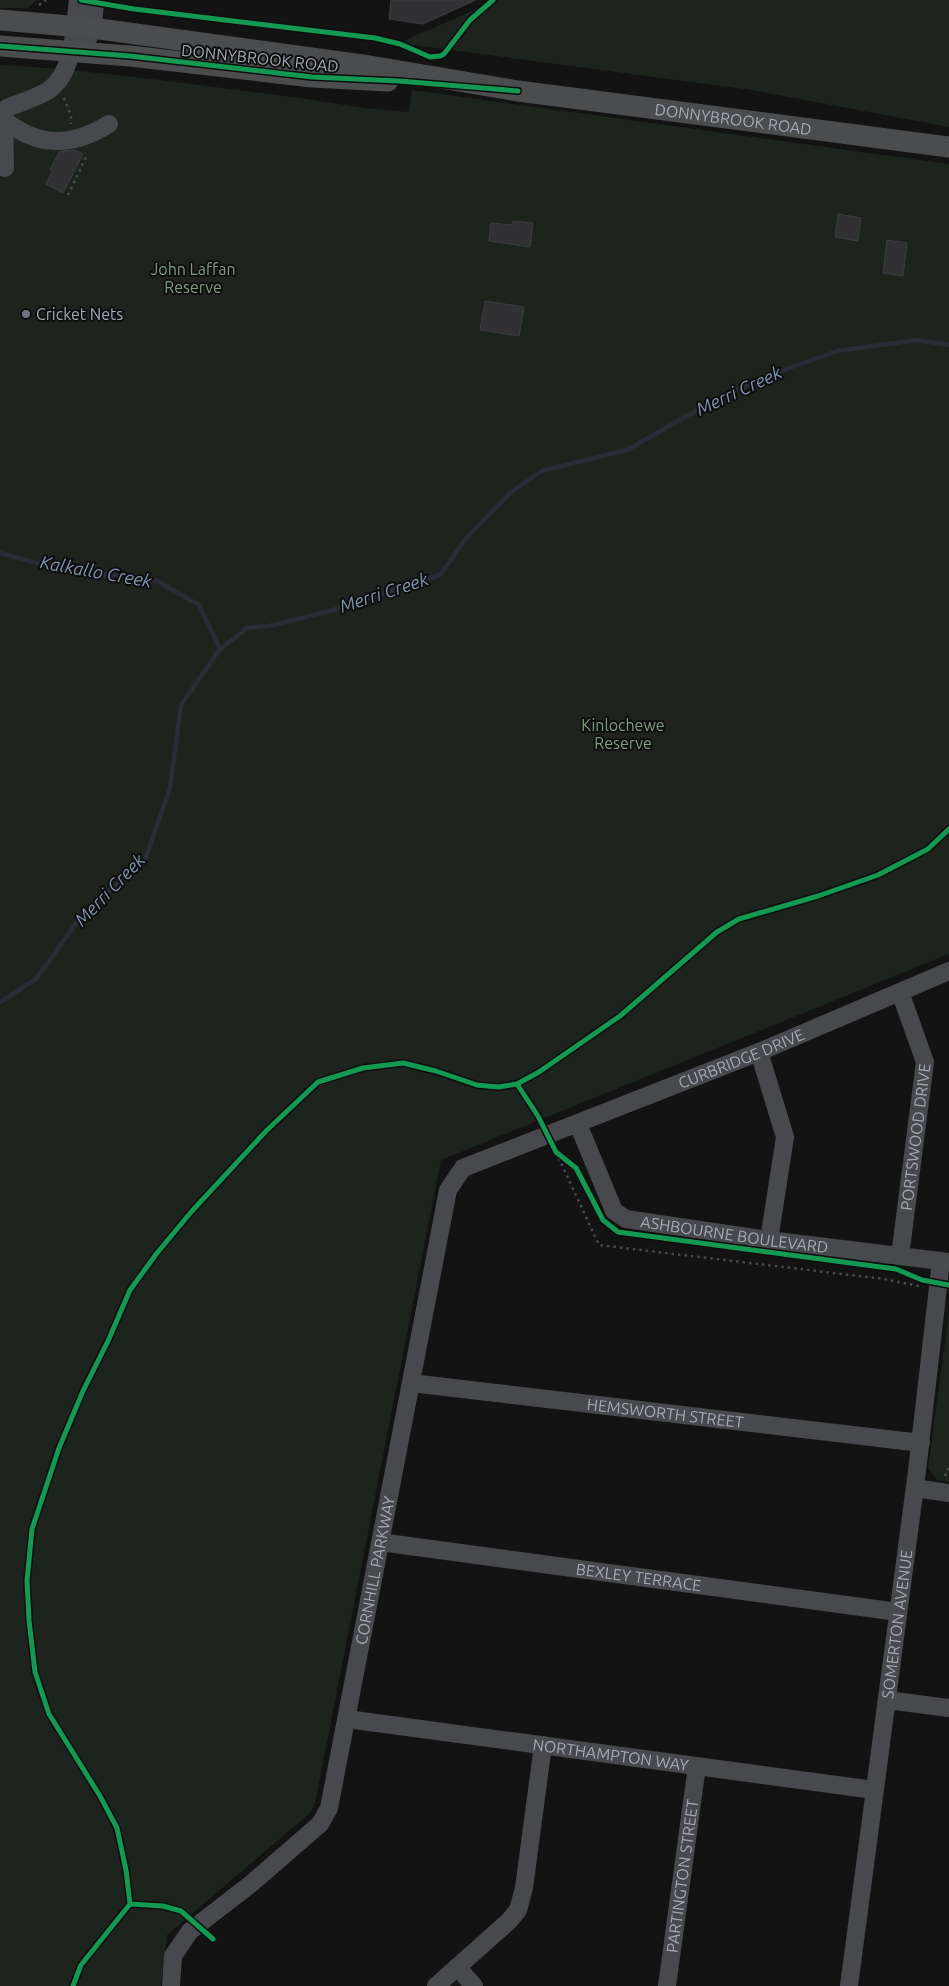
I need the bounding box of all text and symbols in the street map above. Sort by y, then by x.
street label: DONNYBROOK ROAD [180,41,340,75]
street label: DONNYBROOK ROAD [654,100,813,138]
park label: John Laffan Reserve [150,260,236,296]
place label: Cricket Nets [36,305,123,323]
marker: Cricket Nets [20,308,32,320]
water label: Merri Creek [693,361,785,419]
water label: Kalkallo Creek [39,551,154,591]
water label: Merri Creek [337,568,431,616]
park label: Kinlochewe Reserve [581,716,665,752]
water label: Merri Creek [70,849,149,929]
street label: CURBRIDGE DRIVE [676,1025,807,1092]
street label: PORTSWOOD DRIVE [897,1062,934,1212]
street label: ASHBOURNE BOULEVARD [639,1212,829,1256]
street label: HEMSWORTH STREET [586,1395,745,1431]
street label: CORNHILL PARKWAY [352,1494,398,1646]
street label: SOMERTON AVENUE [878,1549,916,1700]
street label: BEXLEY TERRACE [575,1560,703,1594]
street label: NORTHAMPTON WAY [532,1735,690,1774]
street label: PARTINGTON STREET [663,1798,701,1954]

